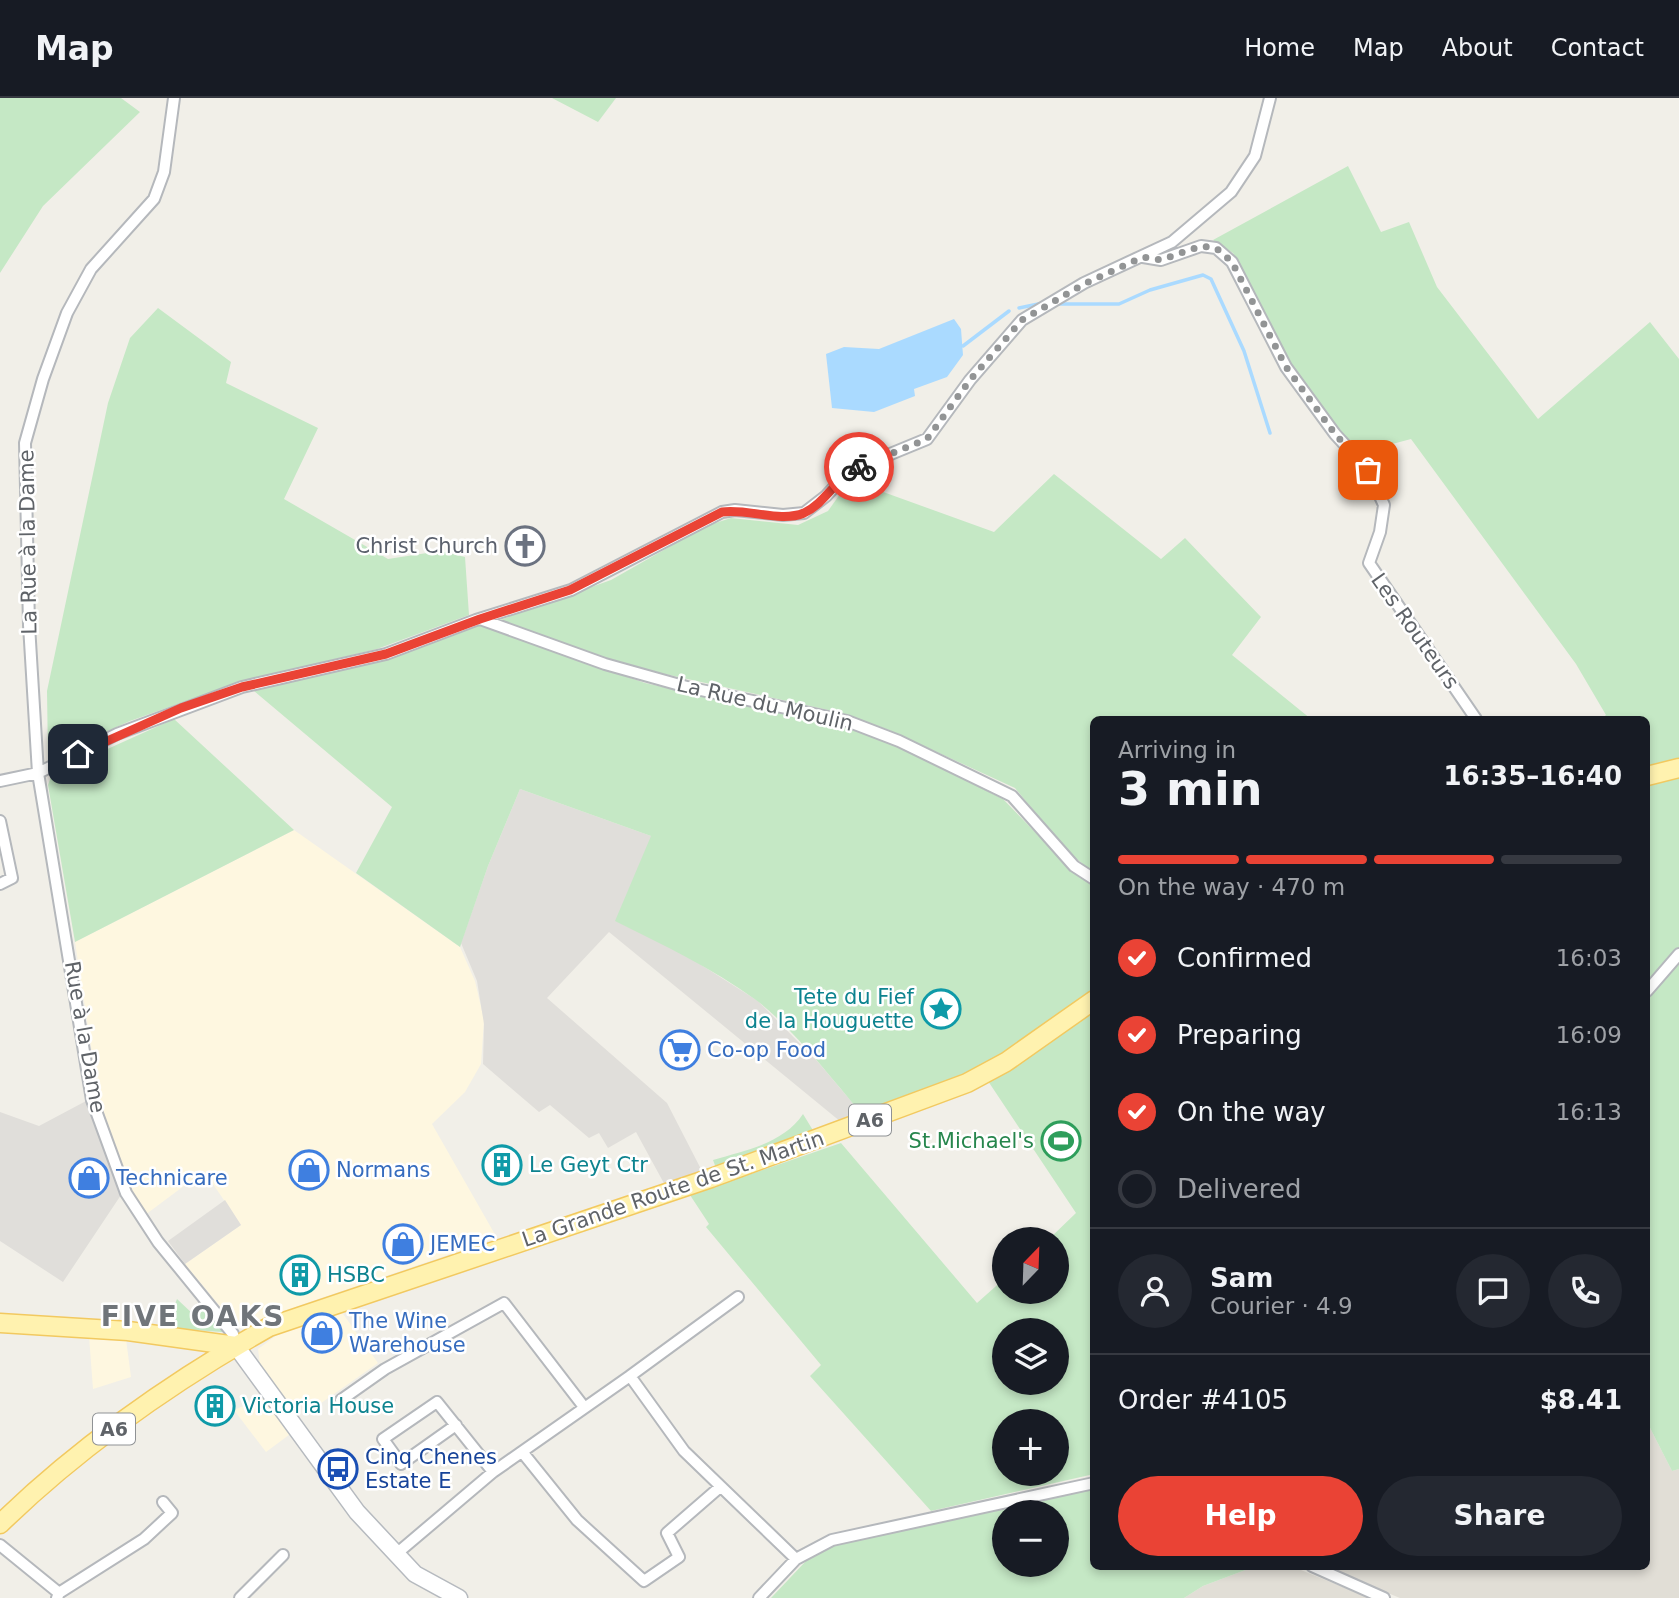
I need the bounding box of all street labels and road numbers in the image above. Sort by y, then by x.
street label: La Rue à la Dame [14,449,42,635]
street label: Les Routeurs [1366,569,1464,693]
street label: La Rue du Moulin [674,672,856,736]
street label: Rue à la Dame [60,959,110,1115]
road number: A6 [849,1104,891,1136]
street label: La Grande Route de St. Martin [519,1126,827,1252]
road number: A6 [93,1414,135,1444]

